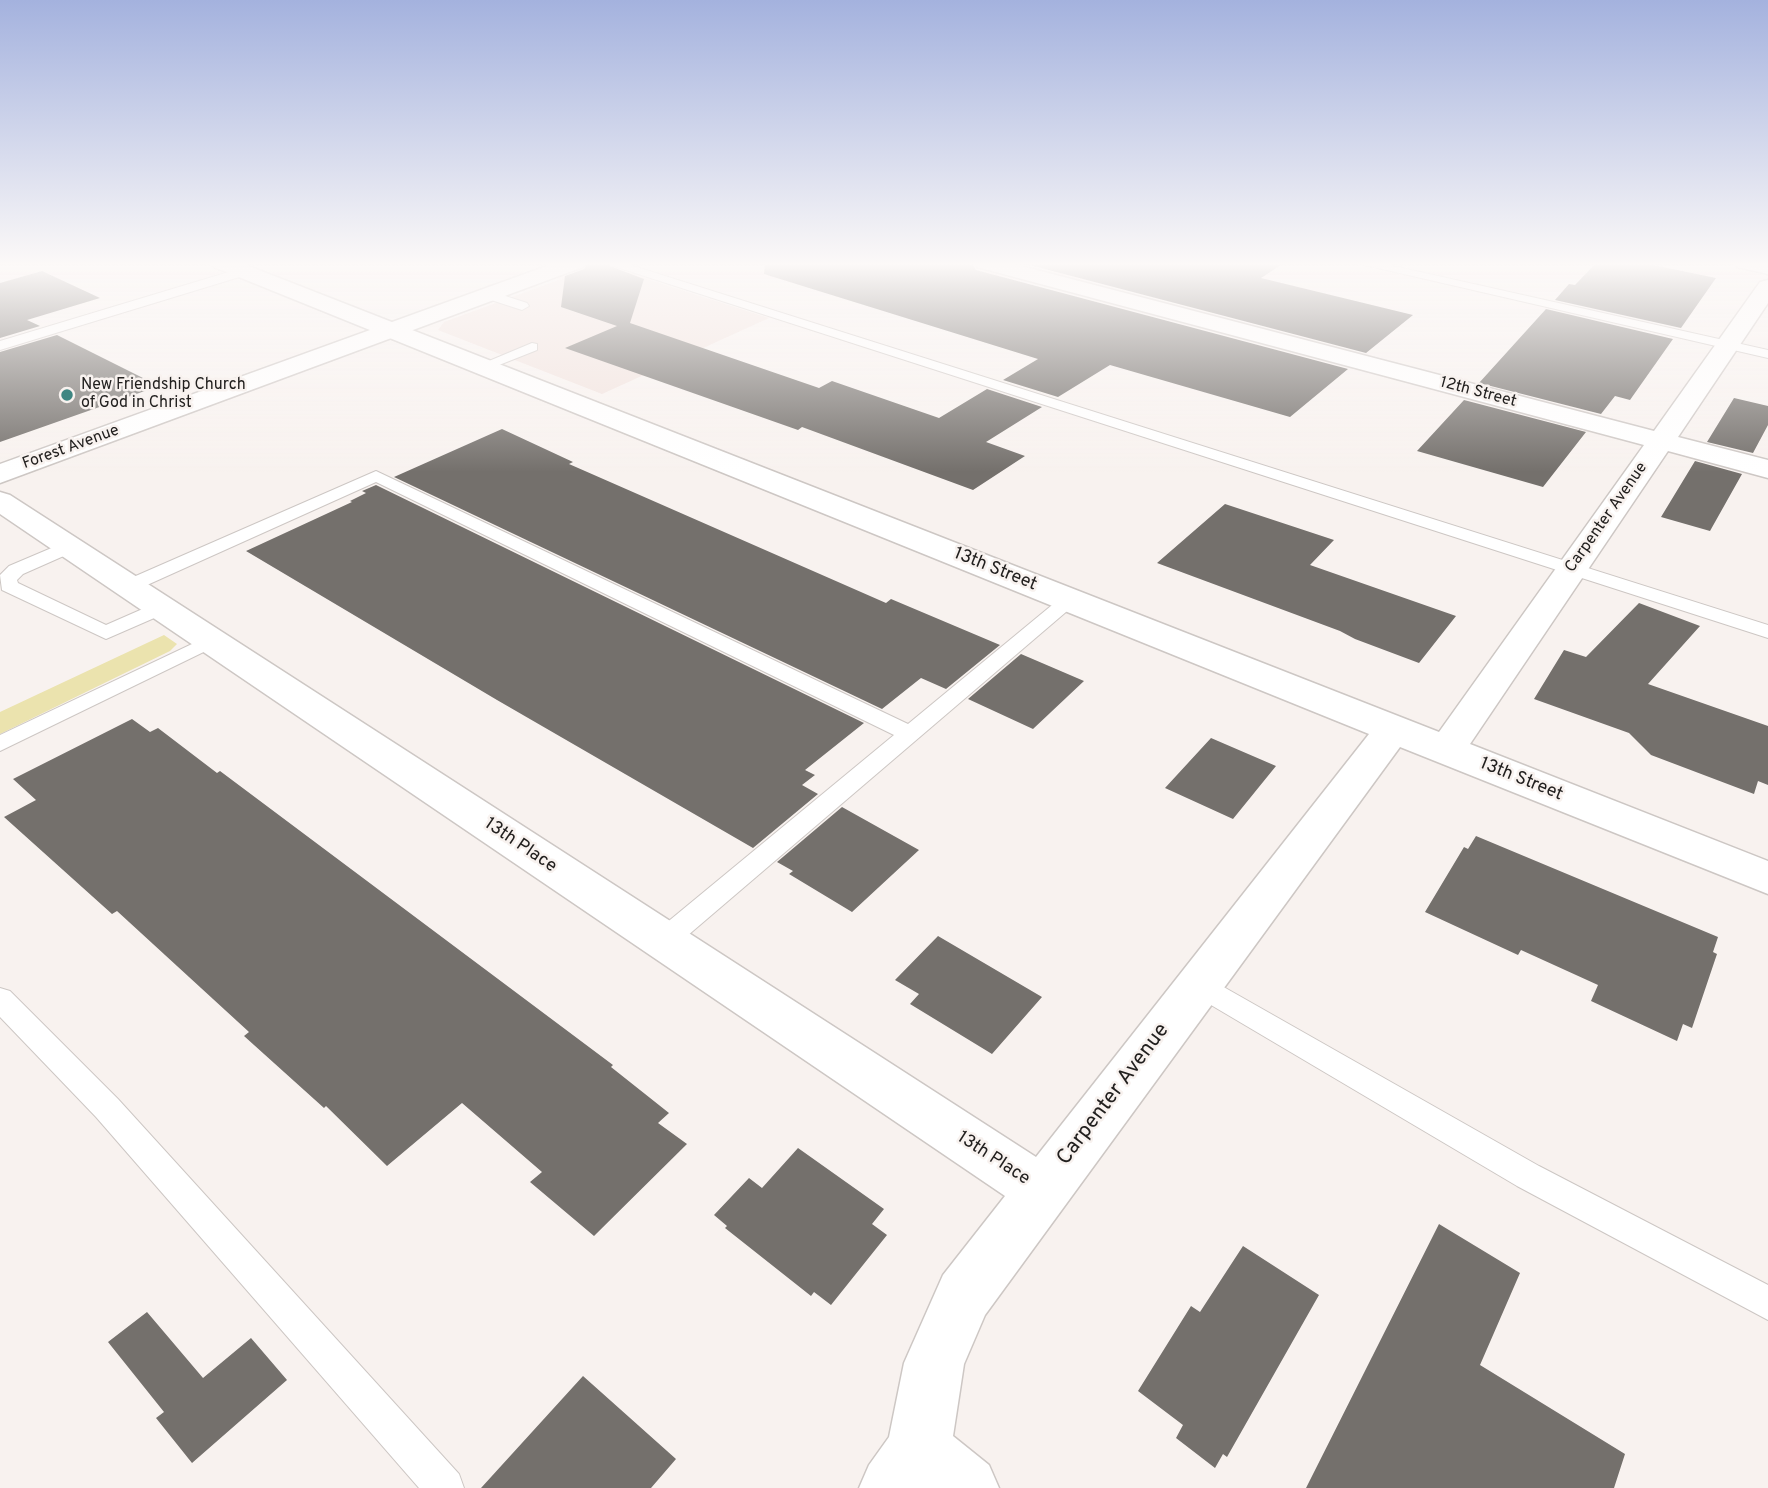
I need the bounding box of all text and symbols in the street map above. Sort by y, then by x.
street label: 12th Street [1438,374,1518,412]
place label: New Friendship Church of God in Christ [81,376,246,414]
marker: New Friendship Church of God in Christ [59,387,75,403]
street label: Forest Avenue [20,422,122,474]
street label: Carpenter Avenue [1562,459,1652,577]
street label: 13th Street [950,544,1040,596]
street label: 13th Street [1476,754,1566,806]
street label: 13th Place [480,814,560,878]
street label: Carpenter Avenue [1053,1019,1175,1171]
street label: 13th Place [952,1127,1034,1191]

